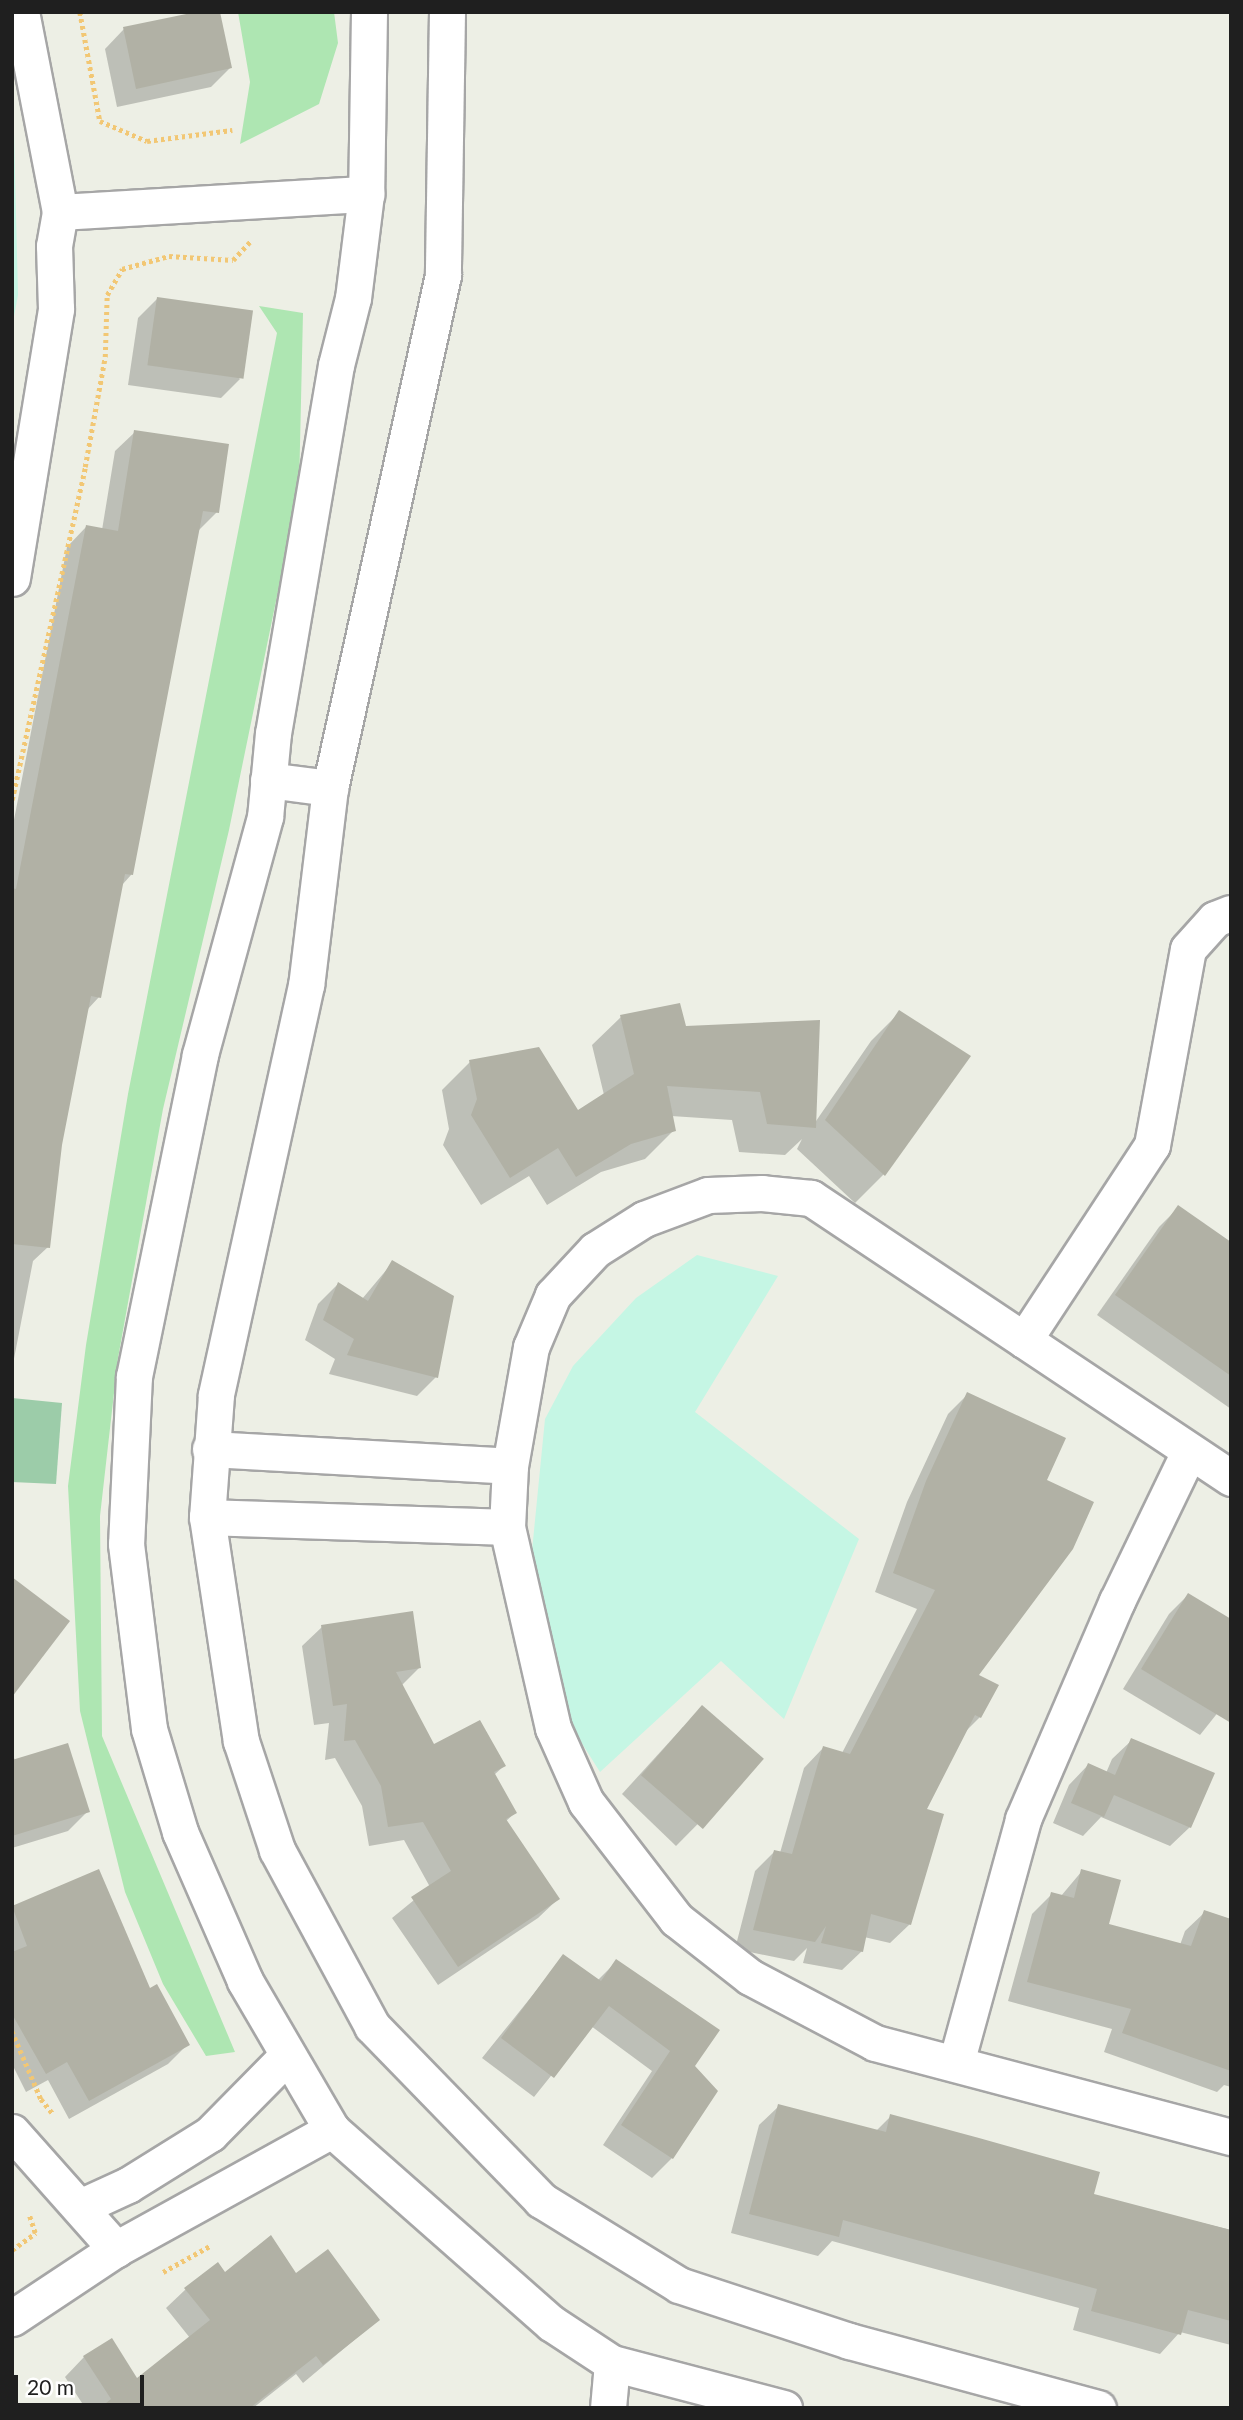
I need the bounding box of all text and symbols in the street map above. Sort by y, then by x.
scale bar [18,2360,147,2404]
text: 20 m [27,2374,74,2399]

